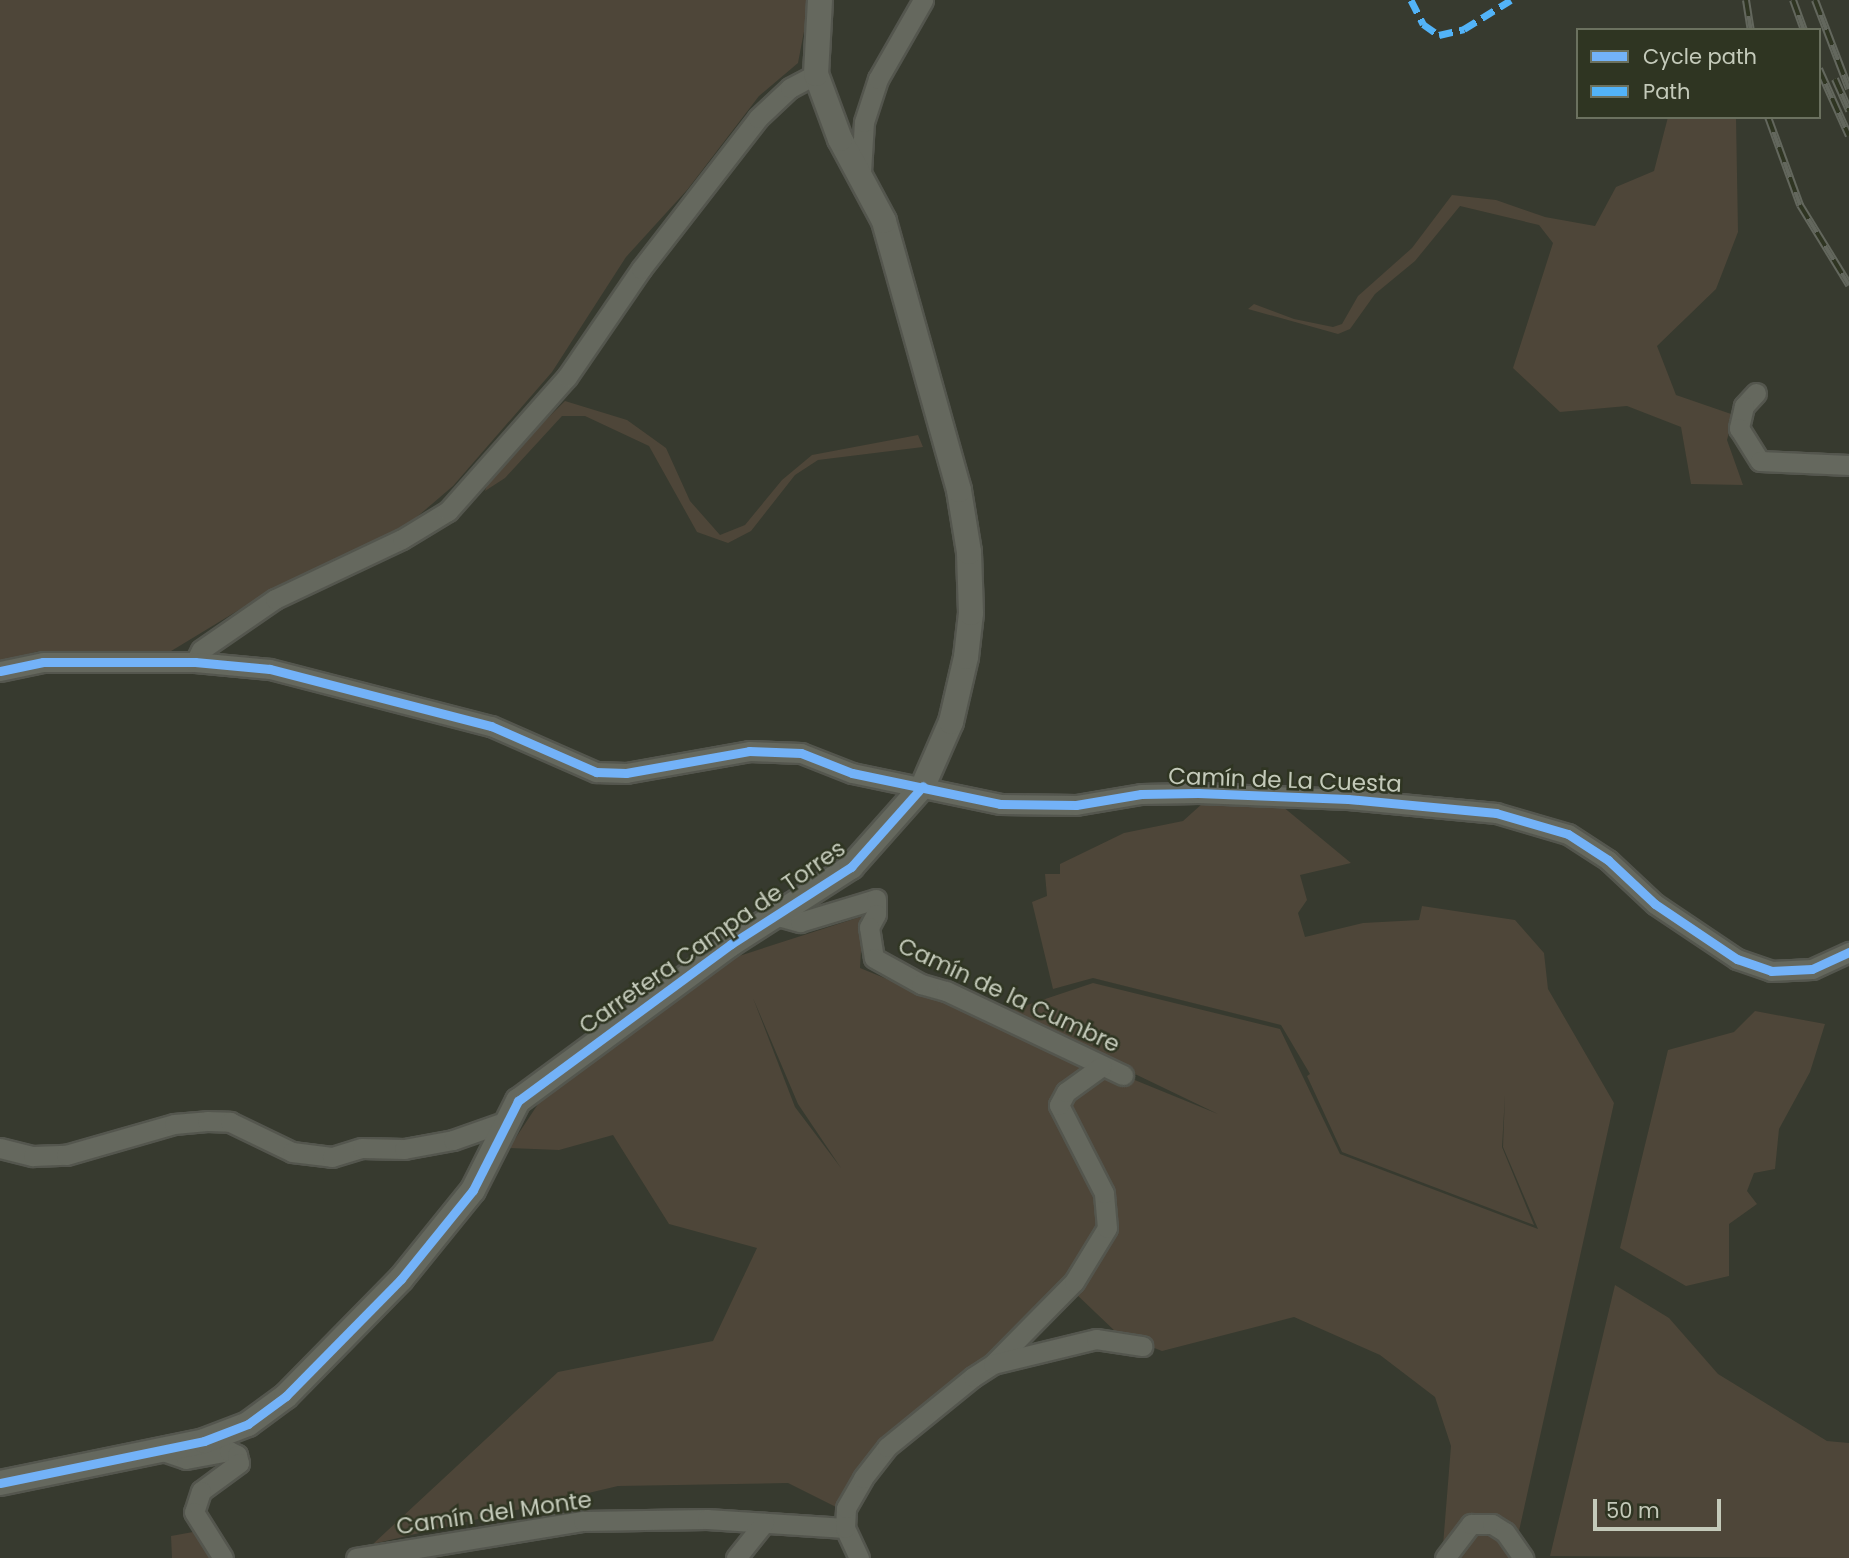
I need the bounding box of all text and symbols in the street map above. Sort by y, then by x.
legend [1576,28,1821,119]
text: Cycle path [1643,42,1757,71]
text: Path [1643,77,1690,106]
street label: Camín de La Cuesta [1168,762,1402,798]
street label: Carretera Campa de Torres [574,834,850,1040]
street label: Camín de la Cumbre [894,931,1124,1059]
scale bar [1597,1484,1725,1528]
street label: Camín del Monte [395,1486,593,1540]
text: 50 m [1606,1496,1660,1525]

